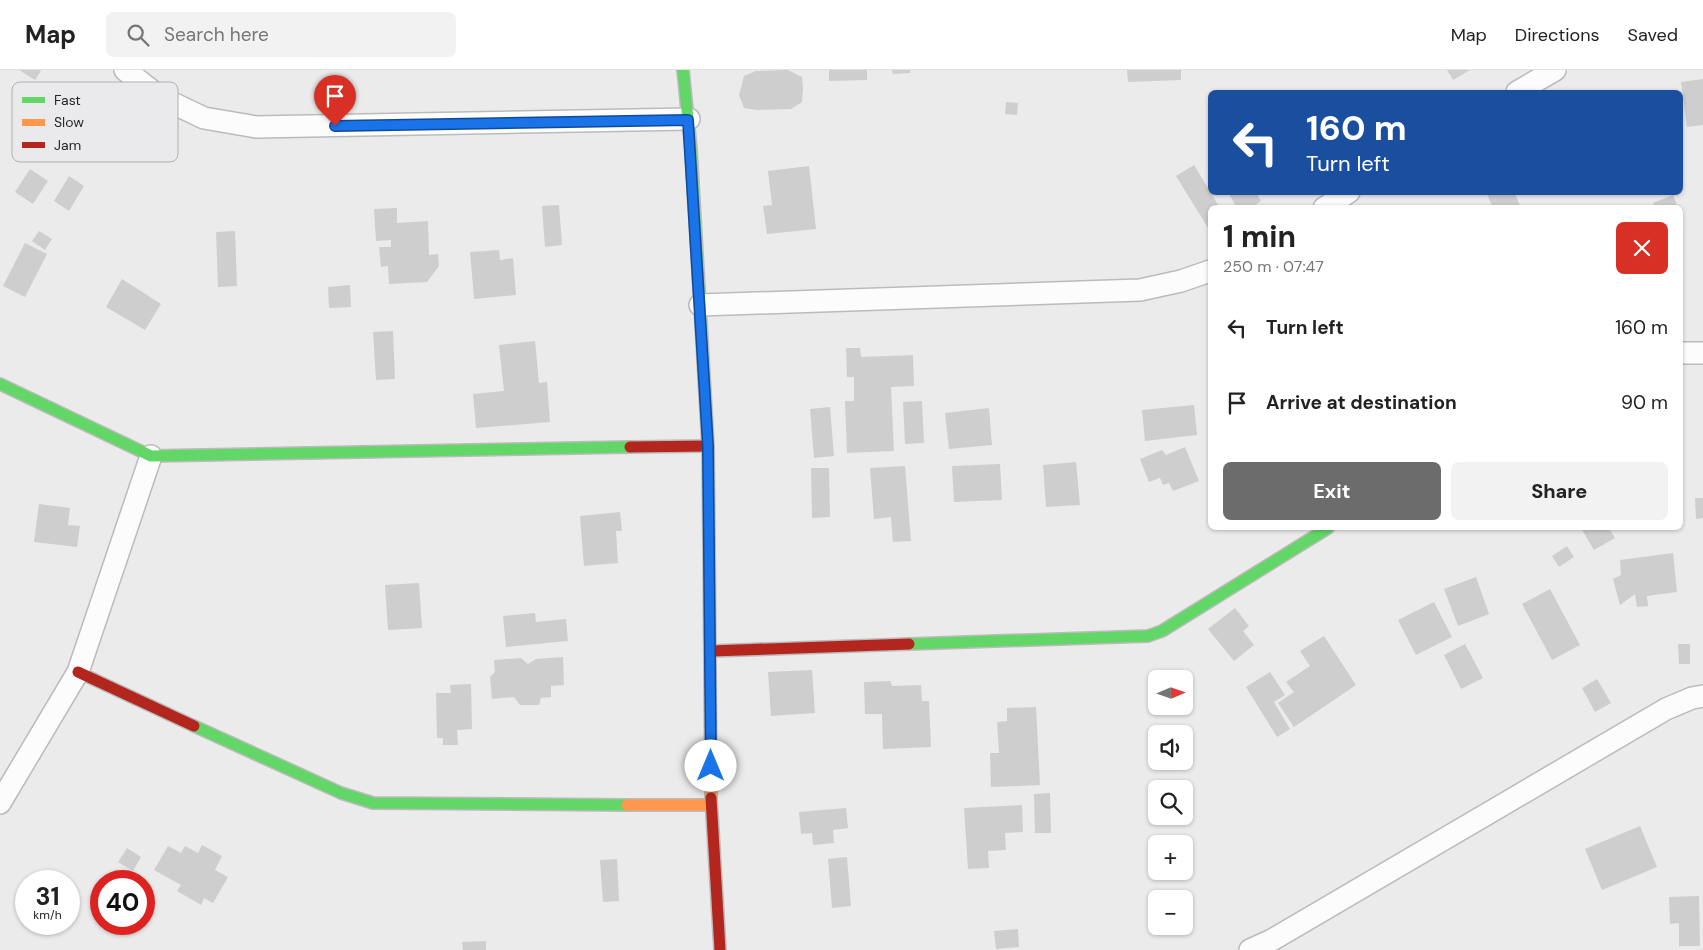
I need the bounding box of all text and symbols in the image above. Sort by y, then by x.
search box [106,12,456,57]
text: Map [25,19,76,50]
icon: search [124,21,152,49]
text: Search here [164,22,269,47]
text: Map [1451,23,1487,47]
text: Directions [1515,23,1600,47]
text: Saved [1628,23,1678,47]
pin [314,75,356,126]
legend [12,82,178,162]
icon: arrive [321,82,349,110]
text: Fast [54,91,81,109]
text: 160 m [1306,105,1407,151]
icon: left [1223,110,1288,175]
text: Slow [54,113,84,131]
text: Jam [54,136,81,154]
text: Turn left [1306,149,1390,178]
text: 1 min [1223,217,1296,256]
button: close [1616,222,1668,274]
text: 250 m · 07:47 [1223,256,1324,277]
icon: left [1223,314,1251,342]
text: Turn left [1266,315,1344,340]
text: 160 m [1615,315,1668,340]
icon: arrive [1223,389,1251,417]
text: Arrive at destination [1266,390,1457,415]
text: 90 m [1621,390,1668,415]
button: Exit [1223,462,1441,520]
button: Share [1451,462,1668,520]
north arrow [1148,670,1192,715]
map controls [1148,670,1193,935]
button: sound [1148,725,1193,770]
position arrow [684,739,736,791]
button: search [1148,780,1193,825]
button: + [1148,835,1193,880]
speed limit sign: 40 [90,870,155,935]
text: 31 [35,880,59,913]
button: − [1148,890,1193,935]
text: km/h [33,907,62,923]

